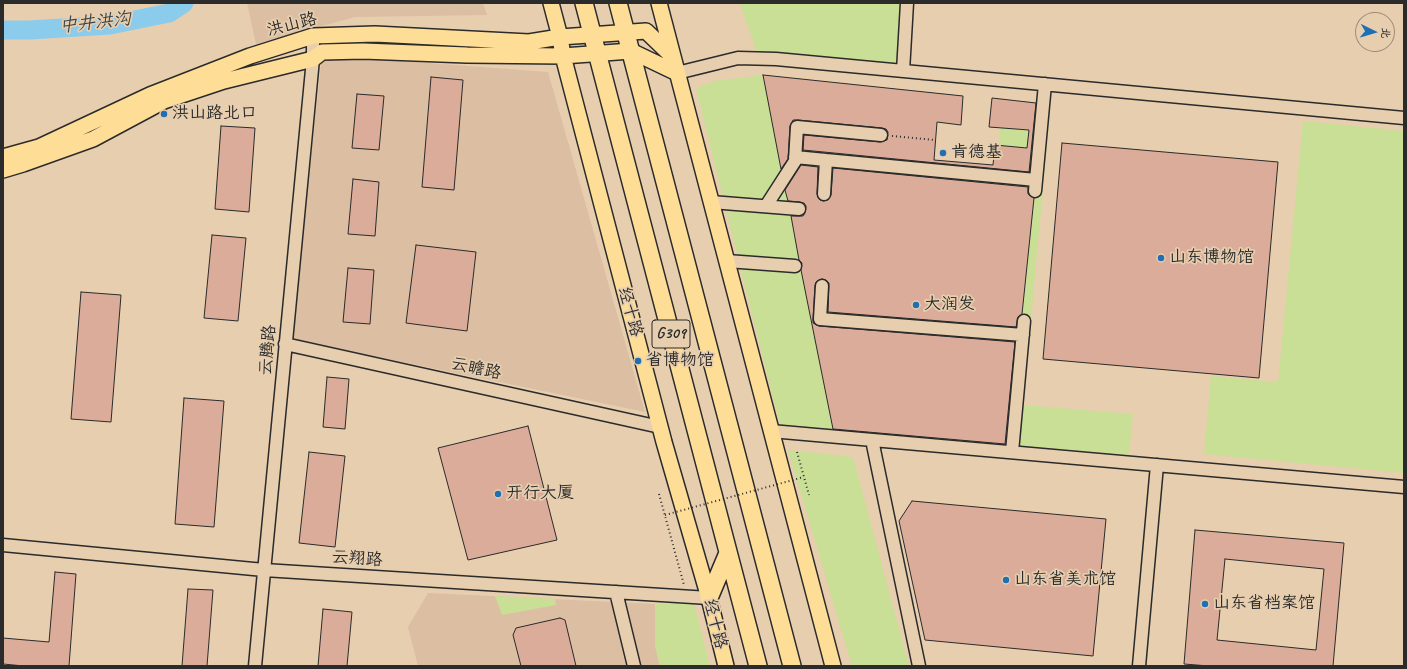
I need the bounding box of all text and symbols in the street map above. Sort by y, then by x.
water label: 中井洪沟 [58,8,132,38]
street label: 洪山路 [265,9,319,41]
north arrow [1355,12,1395,52]
text: 北 [1379,27,1393,39]
place label: 洪山路北口 [172,104,257,124]
marker: 洪山路北口 [159,109,169,119]
place label: 肯德基 [951,143,1002,163]
marker: 肯德基 [938,148,948,158]
place label: 山东博物馆 [1169,248,1254,268]
marker: 山东博物馆 [1156,253,1166,263]
street label: 经十路 [614,285,646,339]
place label: 大润发 [924,295,975,315]
marker: 大润发 [911,300,921,310]
road number: G309 [652,320,690,348]
street label: 云腾路 [256,324,280,376]
place label: 省博物馆 [646,351,714,371]
street label: 云瞻路 [449,354,503,384]
marker: 省博物馆 [633,356,643,366]
place label: 开行大厦 [506,484,574,504]
marker: 开行大厦 [493,489,503,499]
street label: 云翔路 [331,547,383,571]
place label: 山东省美术馆 [1014,570,1116,590]
marker: 山东省美术馆 [1001,575,1011,585]
place label: 山东省档案馆 [1213,594,1315,614]
street label: 经十路 [699,597,731,651]
marker: 山东省档案馆 [1200,599,1210,609]

